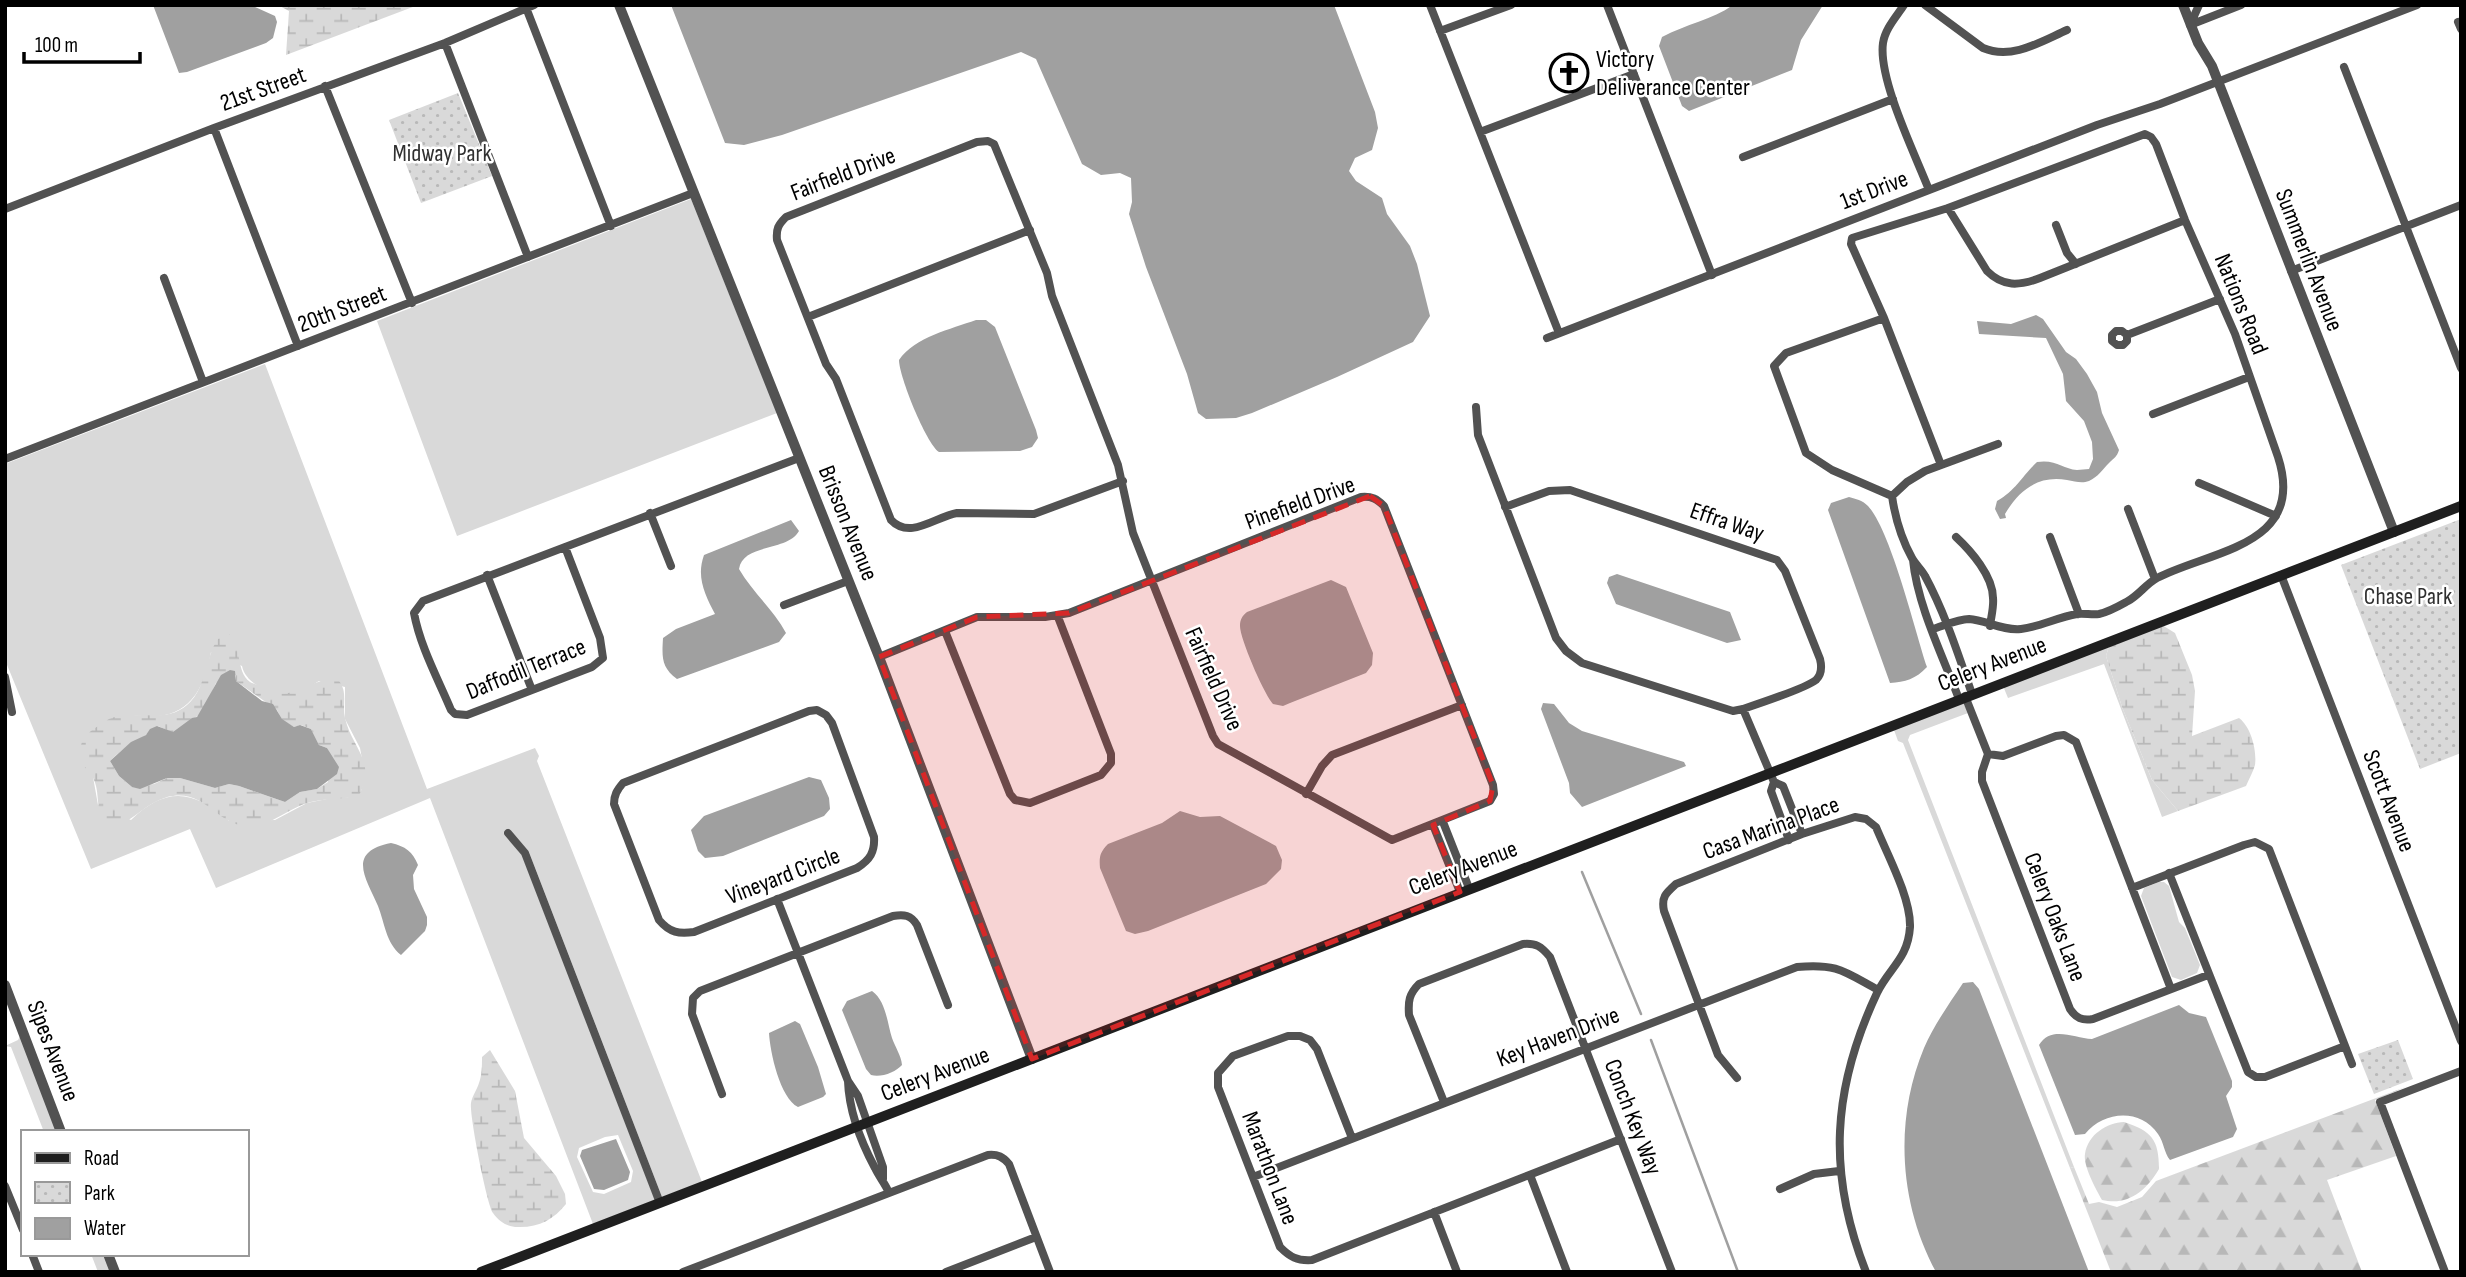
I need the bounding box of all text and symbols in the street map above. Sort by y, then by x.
scale bar [24,21,140,65]
text: 100 m [35,33,78,58]
place label: Victory Deliverance Center [1596,45,1750,102]
church icon: Victory Deliverance Center [1548,52,1590,94]
street label: 21st Street [216,60,310,118]
park label: Midway Park [392,139,492,168]
street label: Fairfield Drive [787,141,899,207]
street label: 1st Drive [1836,164,1912,216]
street label: Summerlin Avenue [2269,185,2349,335]
street label: Nations Road [2208,249,2274,359]
street label: 20th Street [294,279,390,339]
street label: Brisson Avenue [812,461,884,585]
street label: Pinefield Drive [1241,470,1359,536]
street label: Effra Way [1686,496,1768,548]
park label: Chase Park [2364,582,2452,611]
street label: Fairfield Drive [1178,623,1250,735]
street label: Celery Avenue [1934,630,2050,698]
street label: Daffodil Terrace [462,632,590,706]
street label: Scott Avenue [2356,746,2422,856]
street label: Casa Marina Place [1699,790,1843,866]
street label: Celery Avenue [1405,834,1521,902]
street label: Vineyard Circle [722,841,844,911]
street label: Celery Oaks Lane [2017,849,2093,985]
street label: Sipes Avenue [21,997,85,1105]
street label: Key Haven Drive [1493,1000,1623,1074]
street label: Celery Avenue [877,1040,993,1108]
street label: Conch Key Way [1598,1055,1668,1179]
street label: Marathon Lane [1235,1107,1305,1229]
legend [21,1130,248,1256]
text: Road [84,1146,119,1171]
text: Park [84,1181,115,1206]
text: Water [84,1216,126,1241]

